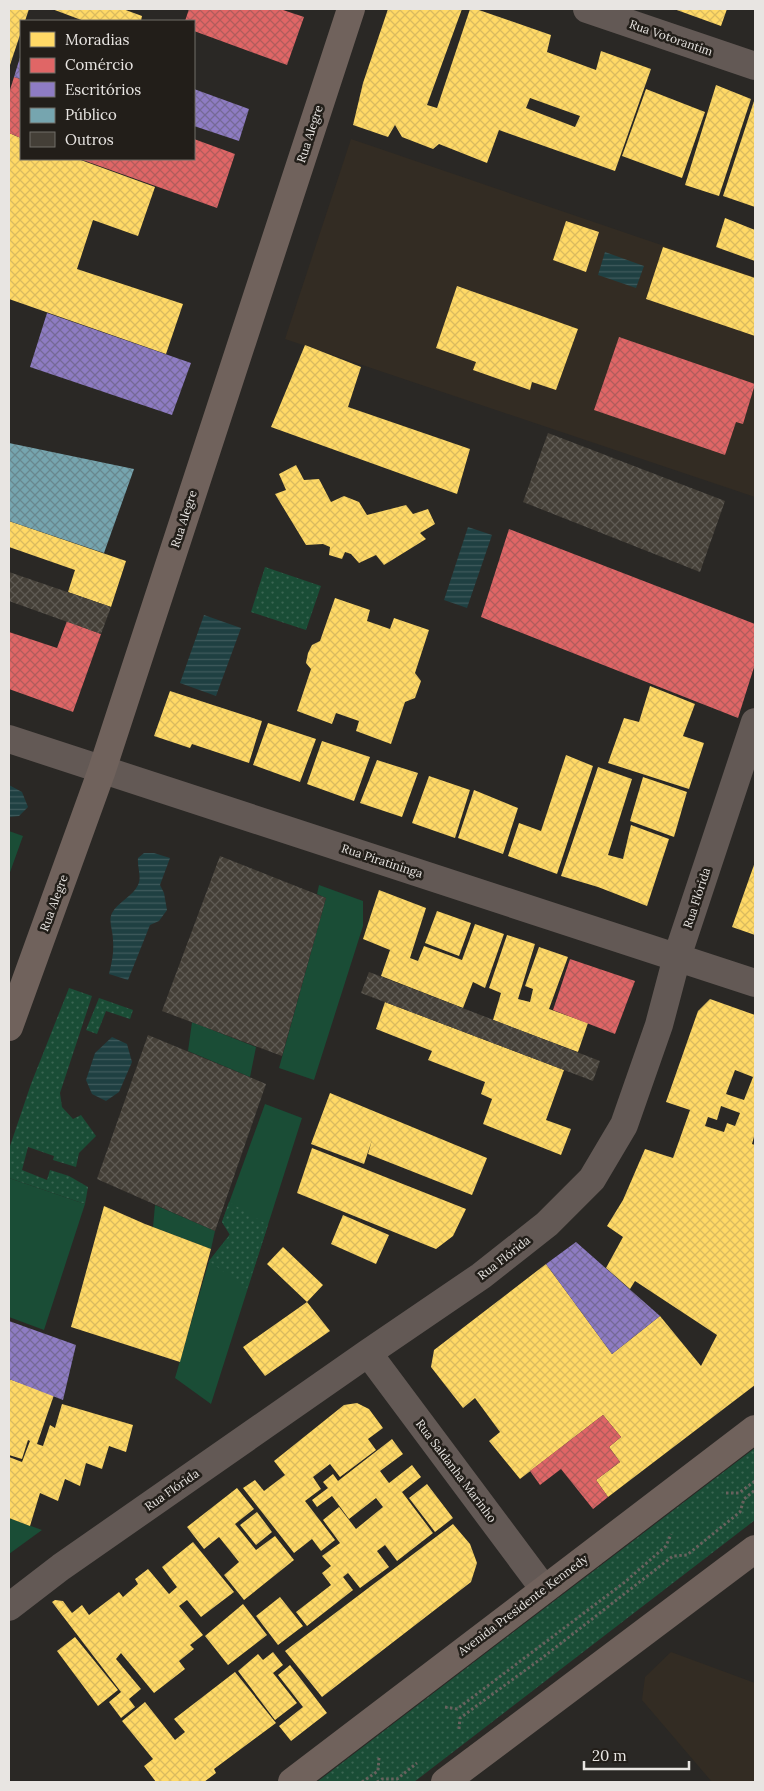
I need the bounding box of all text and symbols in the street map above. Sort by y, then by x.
street label: Rua Votorantim [627,16,715,59]
legend [20,20,195,160]
text: Moradias [65,30,129,49]
text: Comércio [65,55,133,74]
text: Escritórios [65,80,141,99]
street label: Rua Alegre [293,103,326,165]
text: Público [65,105,117,124]
text: Outros [65,130,114,149]
street label: Rua Alegre [167,488,200,550]
street label: Rua Piratininga [340,840,425,881]
street label: Rua Flórida [680,866,713,930]
street label: Rua Alegre [36,872,71,933]
street label: Rua Flórida [474,1232,533,1283]
street label: Rua Saldanha Marinho [413,1416,500,1525]
street label: Rua Flórida [142,1465,202,1514]
street label: Avenida Presidente Kennedy [454,1550,591,1659]
scale bar [584,1738,689,1770]
text: 20 m [592,1746,627,1765]

